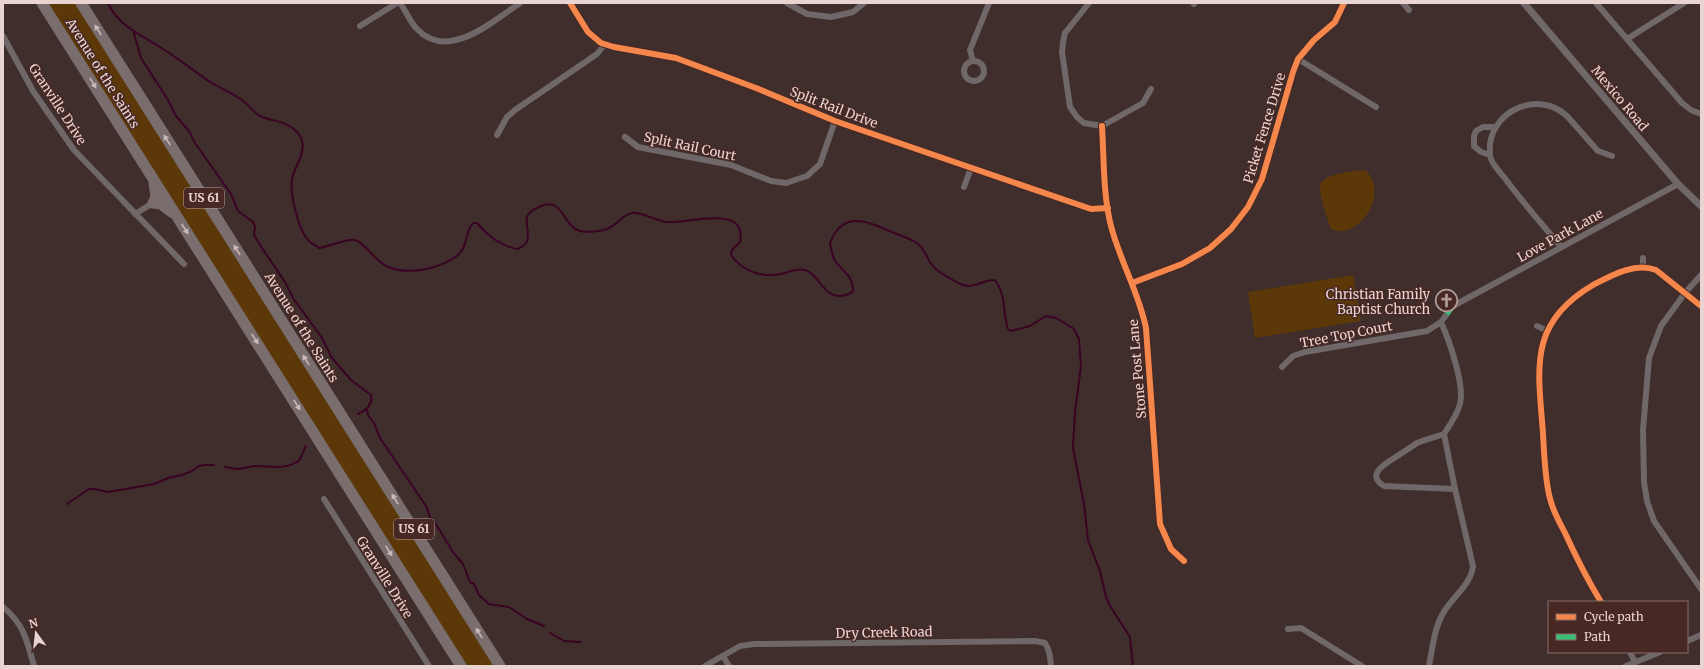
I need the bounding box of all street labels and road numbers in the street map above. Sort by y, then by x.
street label: Avenue of the Saints [61,14,143,132]
street label: Granville Drive [25,60,90,148]
street label: Mexico Road [1587,62,1652,135]
street label: Picket Fence Drive [1240,71,1289,185]
street label: Split Rail Drive [787,83,880,132]
street label: Split Rail Court [642,128,738,165]
road number: US 61 [184,188,224,208]
street label: Love Park Lane [1514,205,1606,266]
street label: Avenue of the Saints [260,268,342,386]
street label: Tree Top Court [1299,317,1394,352]
street label: Stone Post Lane [1125,318,1150,419]
road number: US 61 [394,519,434,539]
street label: Granville Drive [353,533,417,622]
street label: Dry Creek Road [835,623,933,642]

